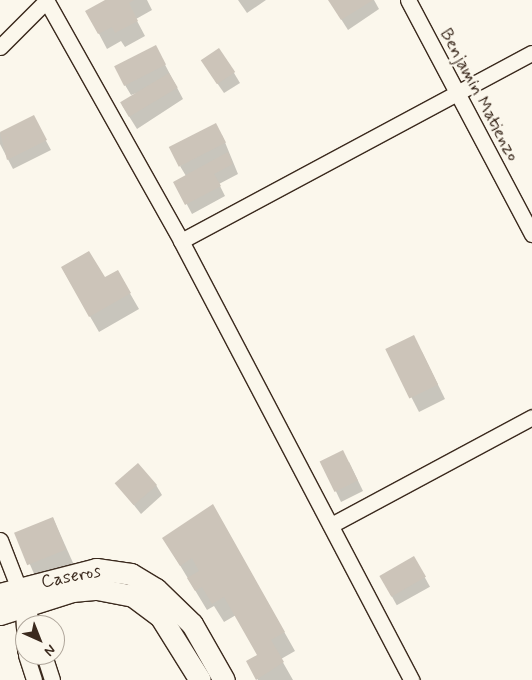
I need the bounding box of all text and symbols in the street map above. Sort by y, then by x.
street label: Benjamin Matienzo [435,24,523,166]
street label: Caseros [39,561,103,593]
north arrow [15,615,65,665]
text: N [40,640,59,660]

